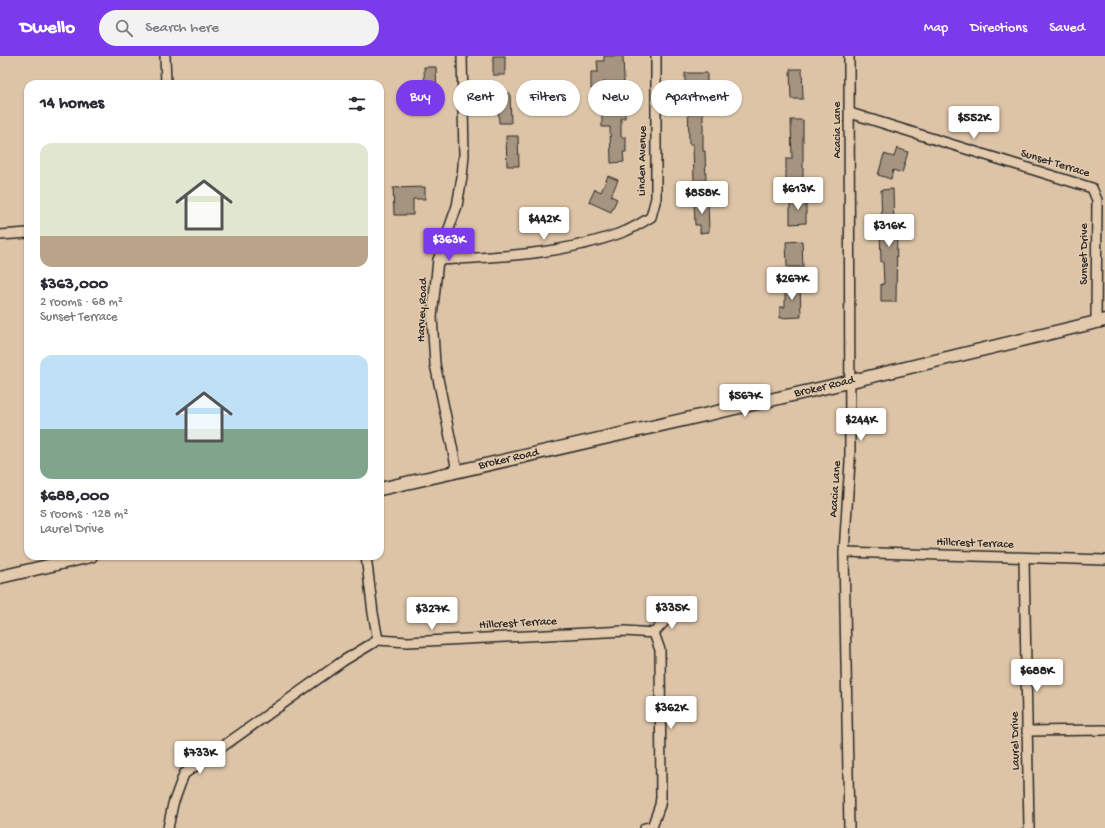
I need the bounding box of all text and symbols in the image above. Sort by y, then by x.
search box [99,10,379,46]
text: Dwello [20,17,75,40]
icon: search [113,17,135,39]
text: Search here [145,19,219,37]
text: Map [924,20,948,37]
text: Directions [970,20,1027,37]
text: Saved [1049,20,1085,37]
chip: Buy [396,80,445,116]
chip: Rent [453,80,508,116]
chip: Filters [516,80,580,116]
chip: New [588,80,643,116]
chip: Apartment [651,80,742,116]
icon: filters [346,93,368,115]
text: 14 homes [40,94,104,114]
street label: Acacia Lane [831,101,845,158]
pin: $552K [946,106,1002,140]
text: $552K [957,111,991,126]
street label: Linden Avenue [635,125,651,196]
street label: Sunset Terrace [1019,147,1092,181]
icon: home [168,169,240,241]
pin: $613K [770,177,826,211]
pin: $858K [674,181,730,215]
text: $613K [782,182,814,197]
text: $858K [685,186,719,201]
pin: $442K [516,207,572,241]
text: $442K [528,212,560,227]
pin: $316K [861,214,917,248]
text: $316K [873,219,905,234]
street label: Sunset Drive [1078,222,1092,285]
pin: $363K [421,228,477,262]
text: $363K [432,233,466,248]
pin: $267K [764,267,820,301]
text: $267K [776,272,808,287]
text: $363,000 [40,275,108,295]
street label: Harvey Road [415,277,431,342]
text: 2 rooms · 68 m² [40,295,123,310]
text: Sunset Terrace [40,310,117,325]
street label: Broker Road [792,373,857,401]
icon: home [168,381,240,453]
pin: $567K [717,384,773,418]
text: $567K [728,389,762,404]
pin: $244K [833,408,889,442]
text: $244K [845,413,877,428]
street label: Broker Road [476,446,541,474]
street label: Acacia Lane [827,459,845,518]
text: $688,000 [40,487,109,507]
text: 5 rooms · 128 m² [40,507,128,522]
text: Laurel Drive [40,522,104,537]
street label: Hillcrest Terrace [936,536,1015,552]
pin: $335K [644,596,700,630]
pin: $327K [404,597,460,631]
text: $335K [655,601,689,616]
text: $327K [416,602,448,617]
street label: Hillcrest Terrace [479,615,558,633]
pin: $688K [1009,659,1065,693]
text: $688K [1020,664,1054,679]
pin: $362K [643,696,699,730]
text: $362K [655,701,687,716]
street label: Laurel Drive [1008,711,1024,771]
pin: $733K [172,741,228,775]
text: $733K [183,746,217,761]

